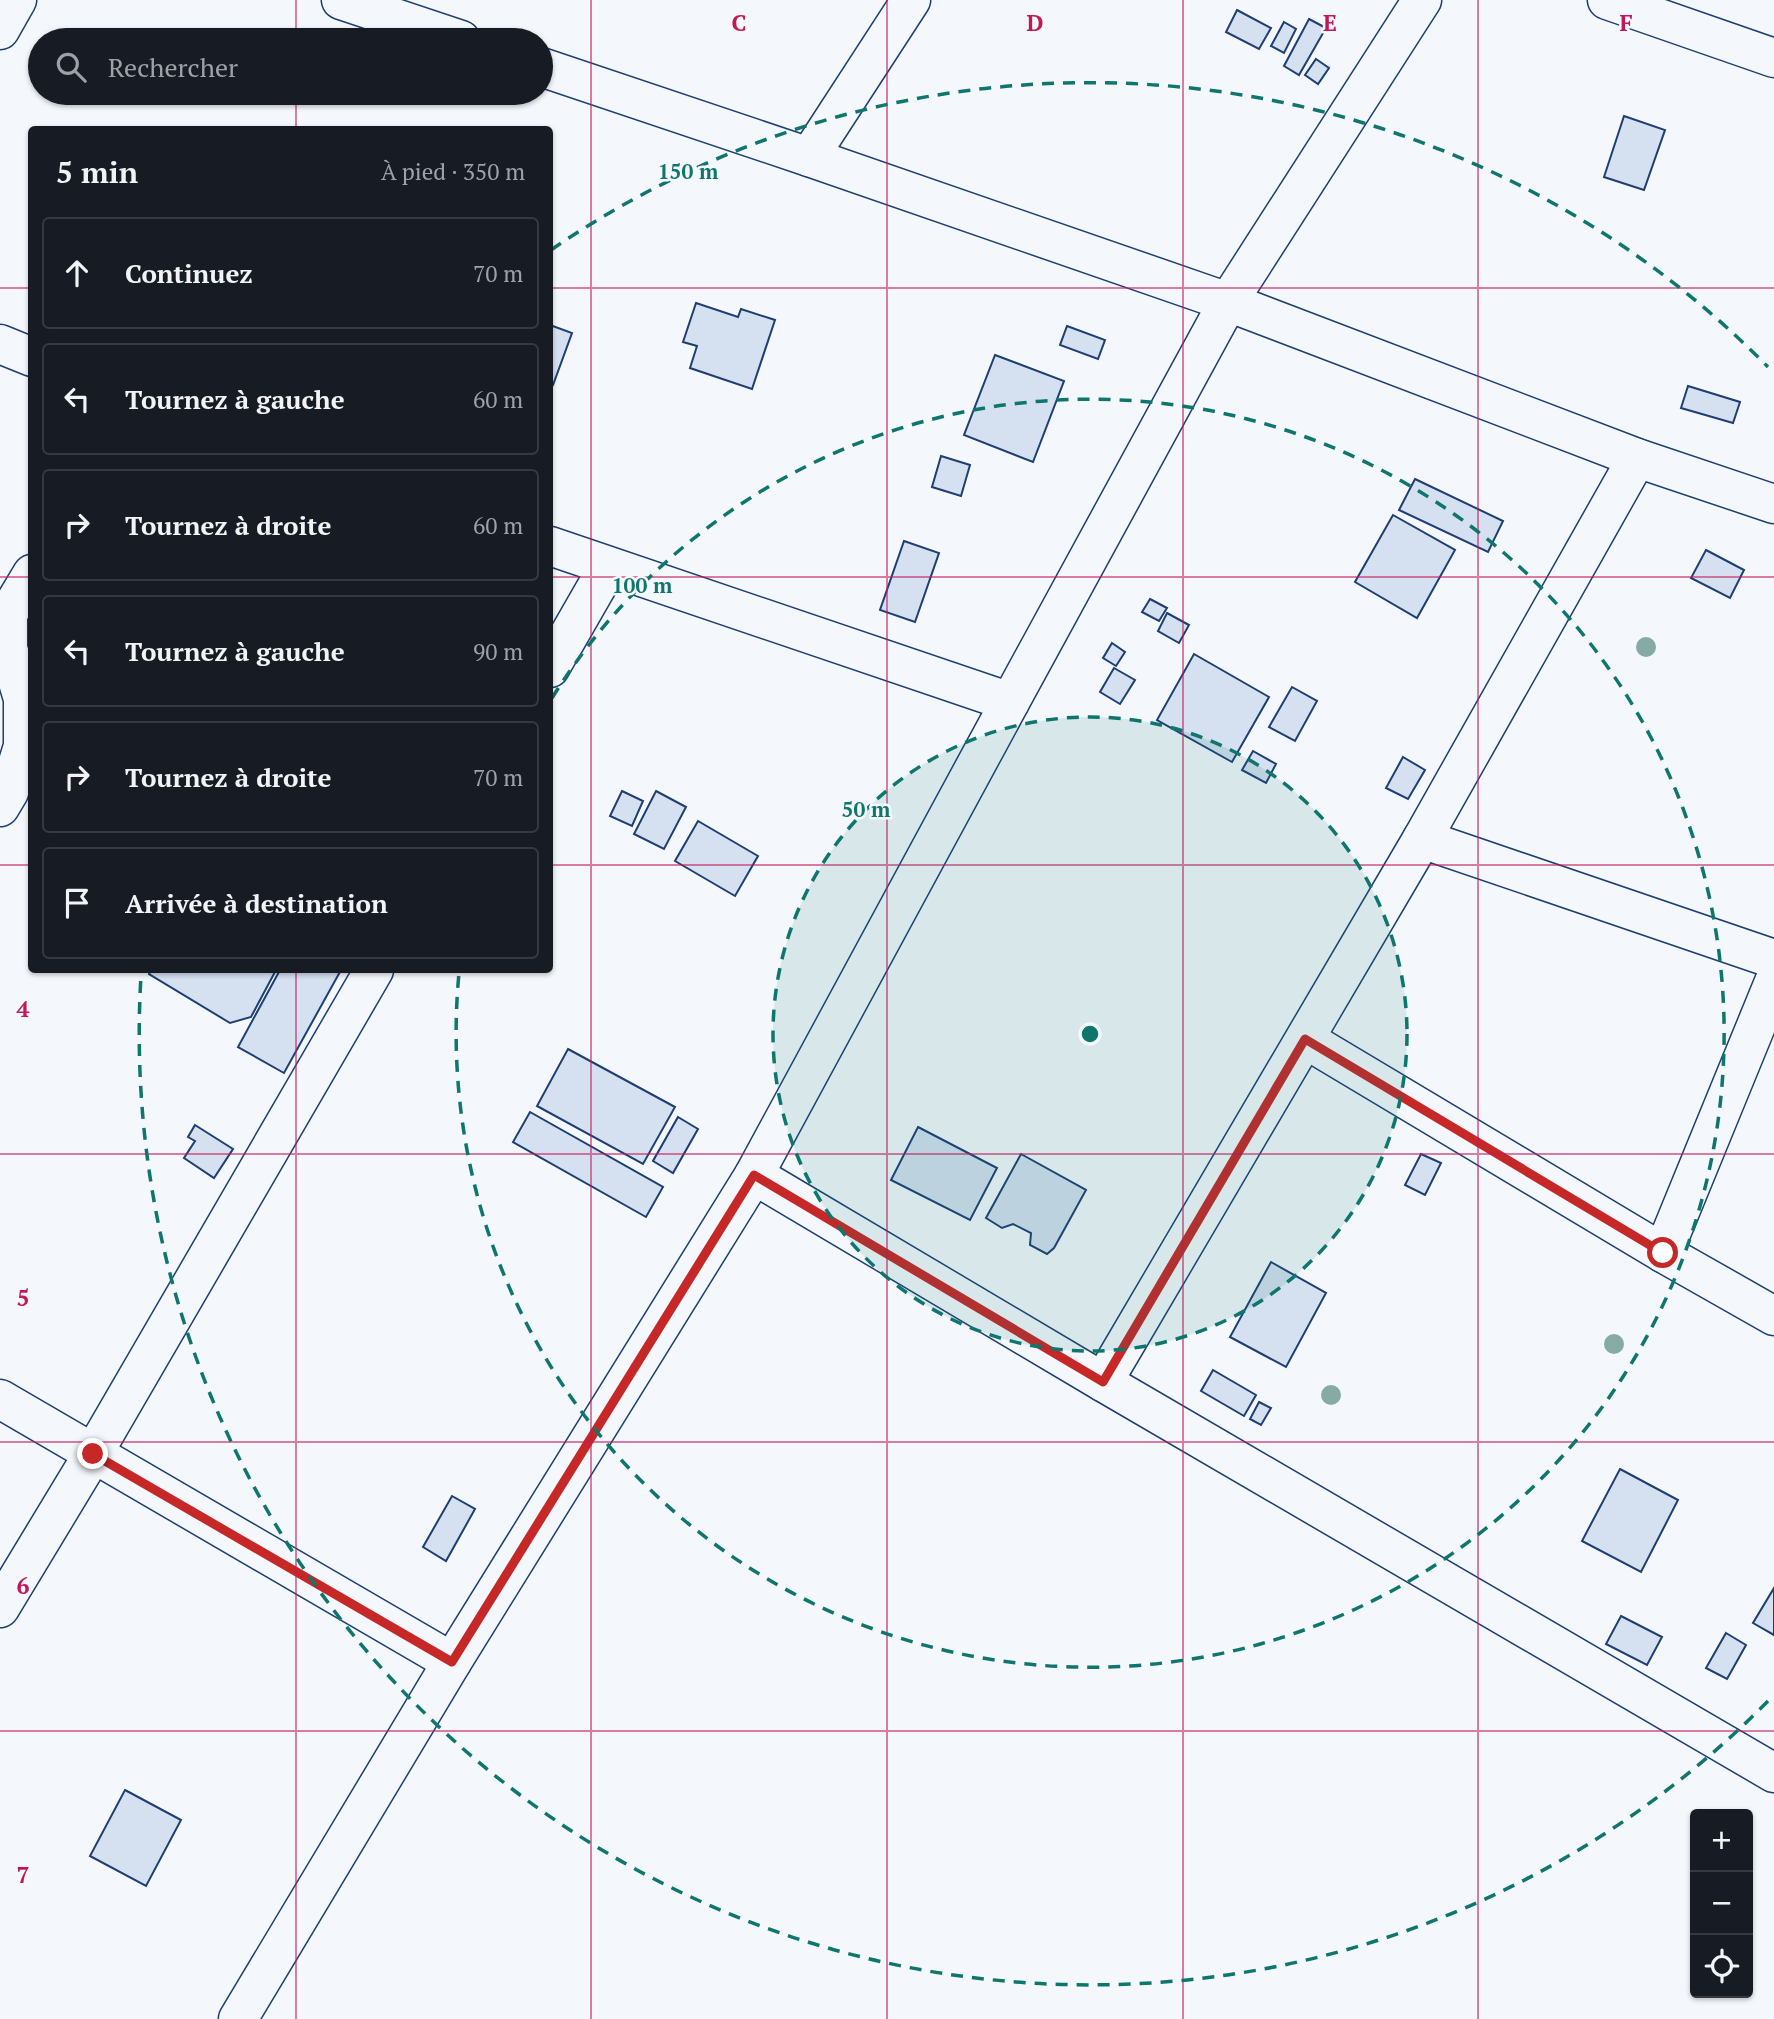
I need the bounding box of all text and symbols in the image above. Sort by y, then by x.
text: C [732,7,747,38]
text: D [1027,7,1044,38]
text: E [1323,7,1337,38]
text: F [1619,7,1633,38]
search box [28,28,553,105]
icon: search [52,48,90,86]
text: Rechercher [108,50,238,84]
text: 5 min [56,152,138,192]
text: À pied · 350 m [381,156,525,187]
text: 150 m [658,157,719,185]
icon: ahead [58,254,96,292]
text: Continuez [125,256,253,290]
text: 70 m [473,258,523,289]
icon: left [58,380,96,418]
text: Tournez à gauche [125,382,345,416]
text: 60 m [473,384,523,415]
icon: right [58,506,96,544]
text: Tournez à droite [125,508,331,542]
text: 60 m [473,510,523,541]
text: 100 m [612,571,673,599]
icon: left [58,632,96,670]
text: Tournez à gauche [125,634,345,668]
text: 90 m [473,636,523,667]
icon: right [58,758,96,796]
text: Tournez à droite [125,760,331,794]
text: 70 m [473,762,523,793]
text: 50 m [842,795,891,823]
icon: arrive [58,884,96,922]
text: Arrivée à destination [125,886,388,920]
text: 4 [17,993,30,1024]
centre of rings [1078,1022,1102,1046]
route start [1647,1237,1678,1268]
text: 5 [17,1282,30,1313]
route end [77,1438,108,1469]
text: 6 [17,1570,30,1601]
map controls [1690,1809,1753,1998]
button: + [1690,1809,1753,1872]
text: 7 [17,1859,30,1890]
button: − [1690,1872,1753,1935]
button: locate [1690,1935,1753,1998]

